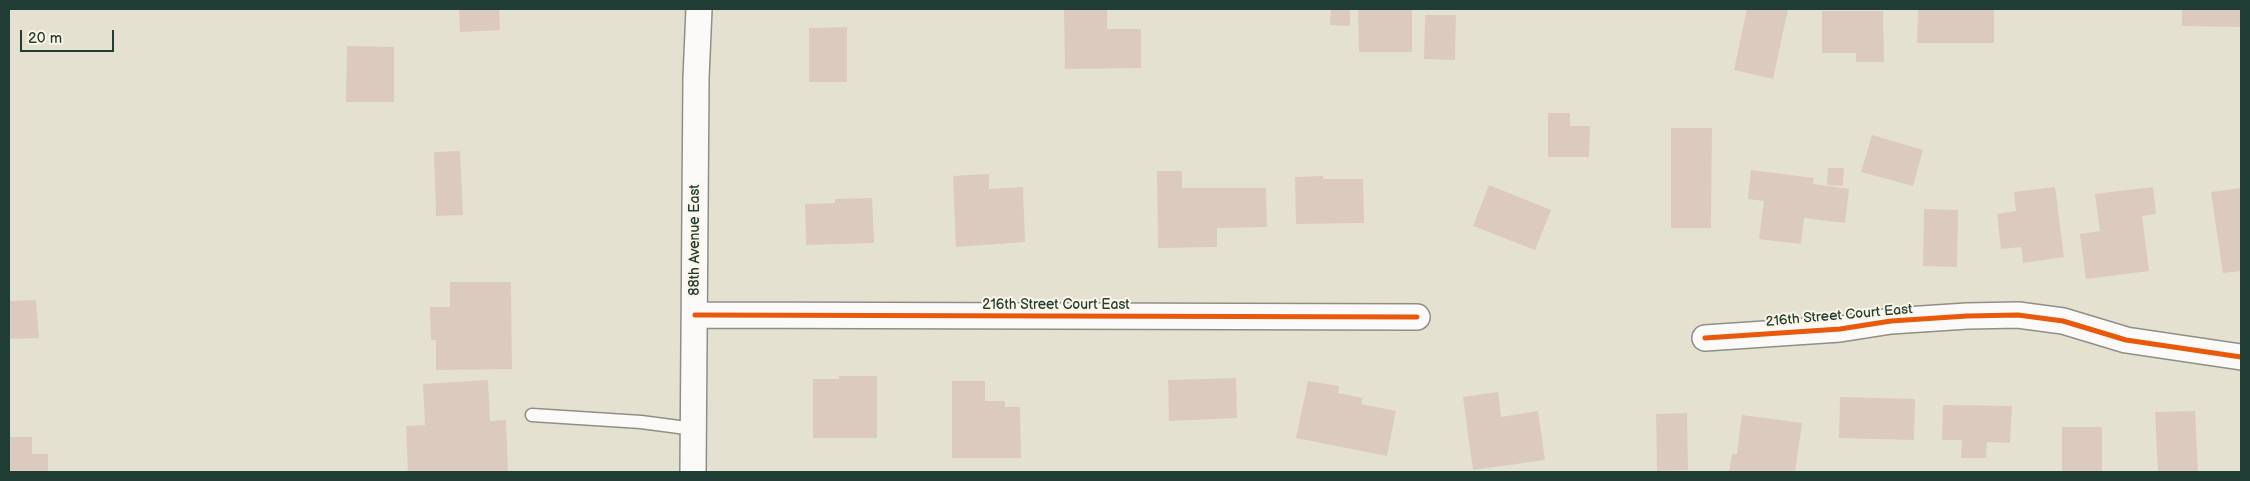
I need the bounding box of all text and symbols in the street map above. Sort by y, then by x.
scale bar [22,20,116,52]
text: 20 m [28,29,62,48]
street label: 88th Avenue East [687,184,703,296]
street label: 216th Street Court East [982,297,1130,313]
street label: 216th Street Court East [1765,301,1913,331]

